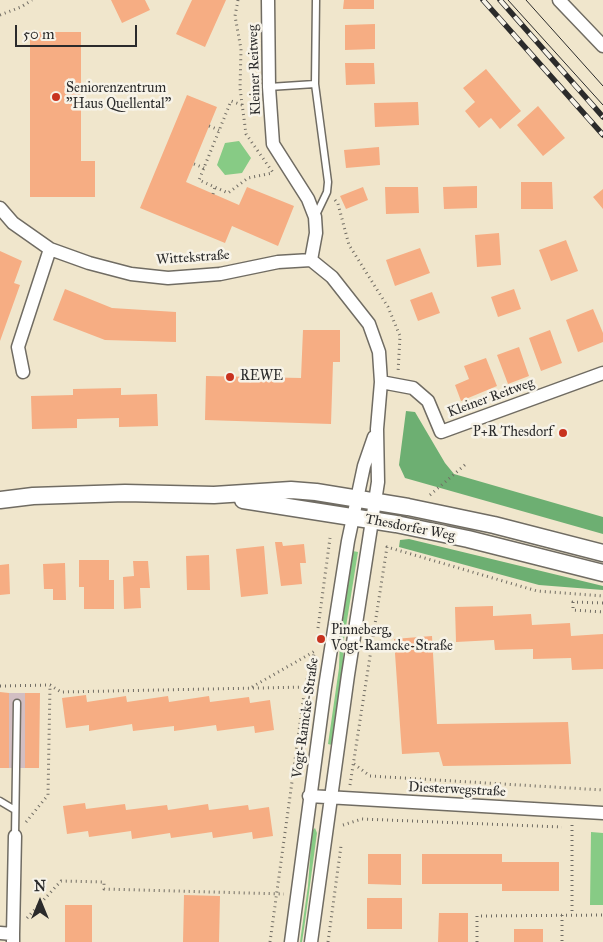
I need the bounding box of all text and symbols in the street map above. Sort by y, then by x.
scale bar [18,15,140,47]
street label: Kleiner Reitweg [245,24,265,116]
text: 50 m [23,25,55,43]
place label: Seniorenzentrum "Haus Quellental" [66,81,171,114]
marker: Seniorenzentrum "Haus Quellental" [50,91,62,103]
street label: Wittekstraße [156,247,230,269]
place label: REWE [240,369,283,385]
marker: REWE [224,371,236,383]
street label: Kleiner Reitweg [445,375,537,421]
place label: P+R Thesdorf [473,425,553,441]
marker: P+R Thesdorf [557,427,569,439]
street label: Thesdorfer Weg [364,511,456,545]
place label: Pinneberg, Vogt-Ramcke-Straße [331,623,453,656]
marker: Pinneberg, Vogt-Ramcke-Straße [315,633,327,645]
street label: Vogt-Ramcke-Straße [289,657,323,779]
street label: Diesterwegstraße [408,779,506,801]
north arrow [15,877,65,927]
text: N [34,878,46,895]

